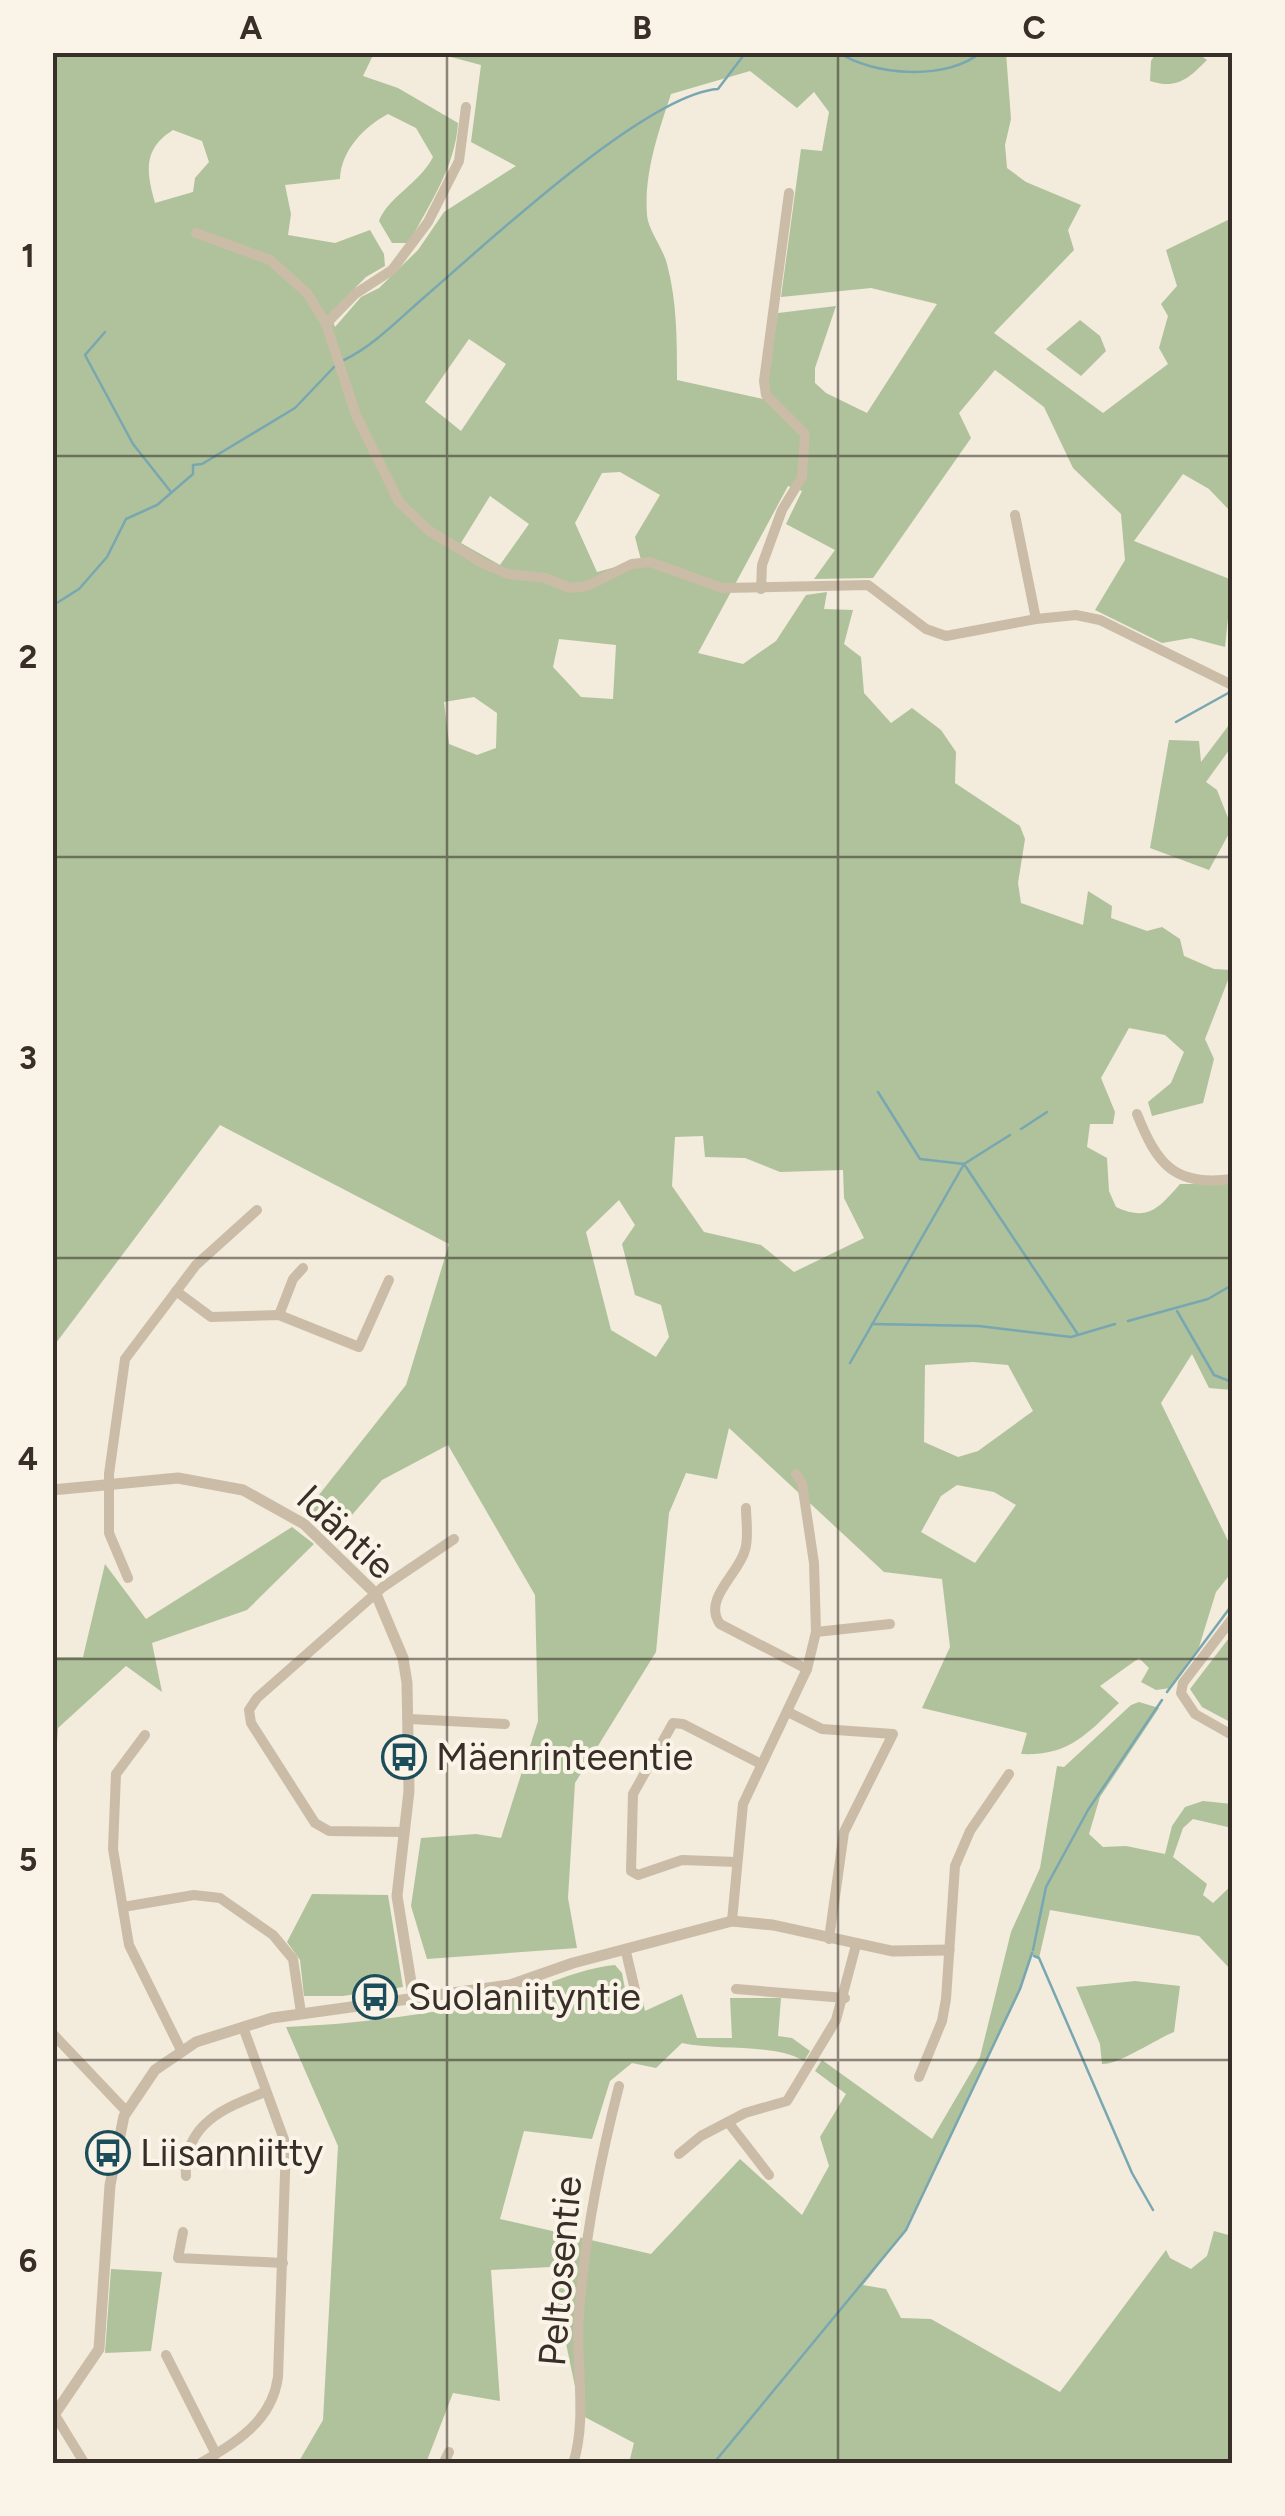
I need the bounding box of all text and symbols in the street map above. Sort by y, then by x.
text: A [240,9,263,47]
text: B [632,9,652,47]
text: C [1022,9,1046,47]
text: 1 [21,237,35,275]
text: 2 [19,638,37,676]
text: 3 [19,1039,37,1077]
text: 4 [18,1440,38,1478]
street label: Idäntie [288,1475,404,1589]
bus stop icon: Mäenrinteentie [381,1734,427,1780]
place label: Mäenrinteentie [436,1734,693,1780]
text: 5 [19,1841,37,1879]
bus stop icon: Suolaniityntie [352,1974,398,2020]
place label: Suolaniityntie [408,1974,641,2020]
bus stop icon: Liisanniitty [85,2130,131,2176]
place label: Liisanniitty [140,2130,323,2176]
street label: Peltosentie [529,2174,591,2368]
text: 6 [19,2242,37,2280]

